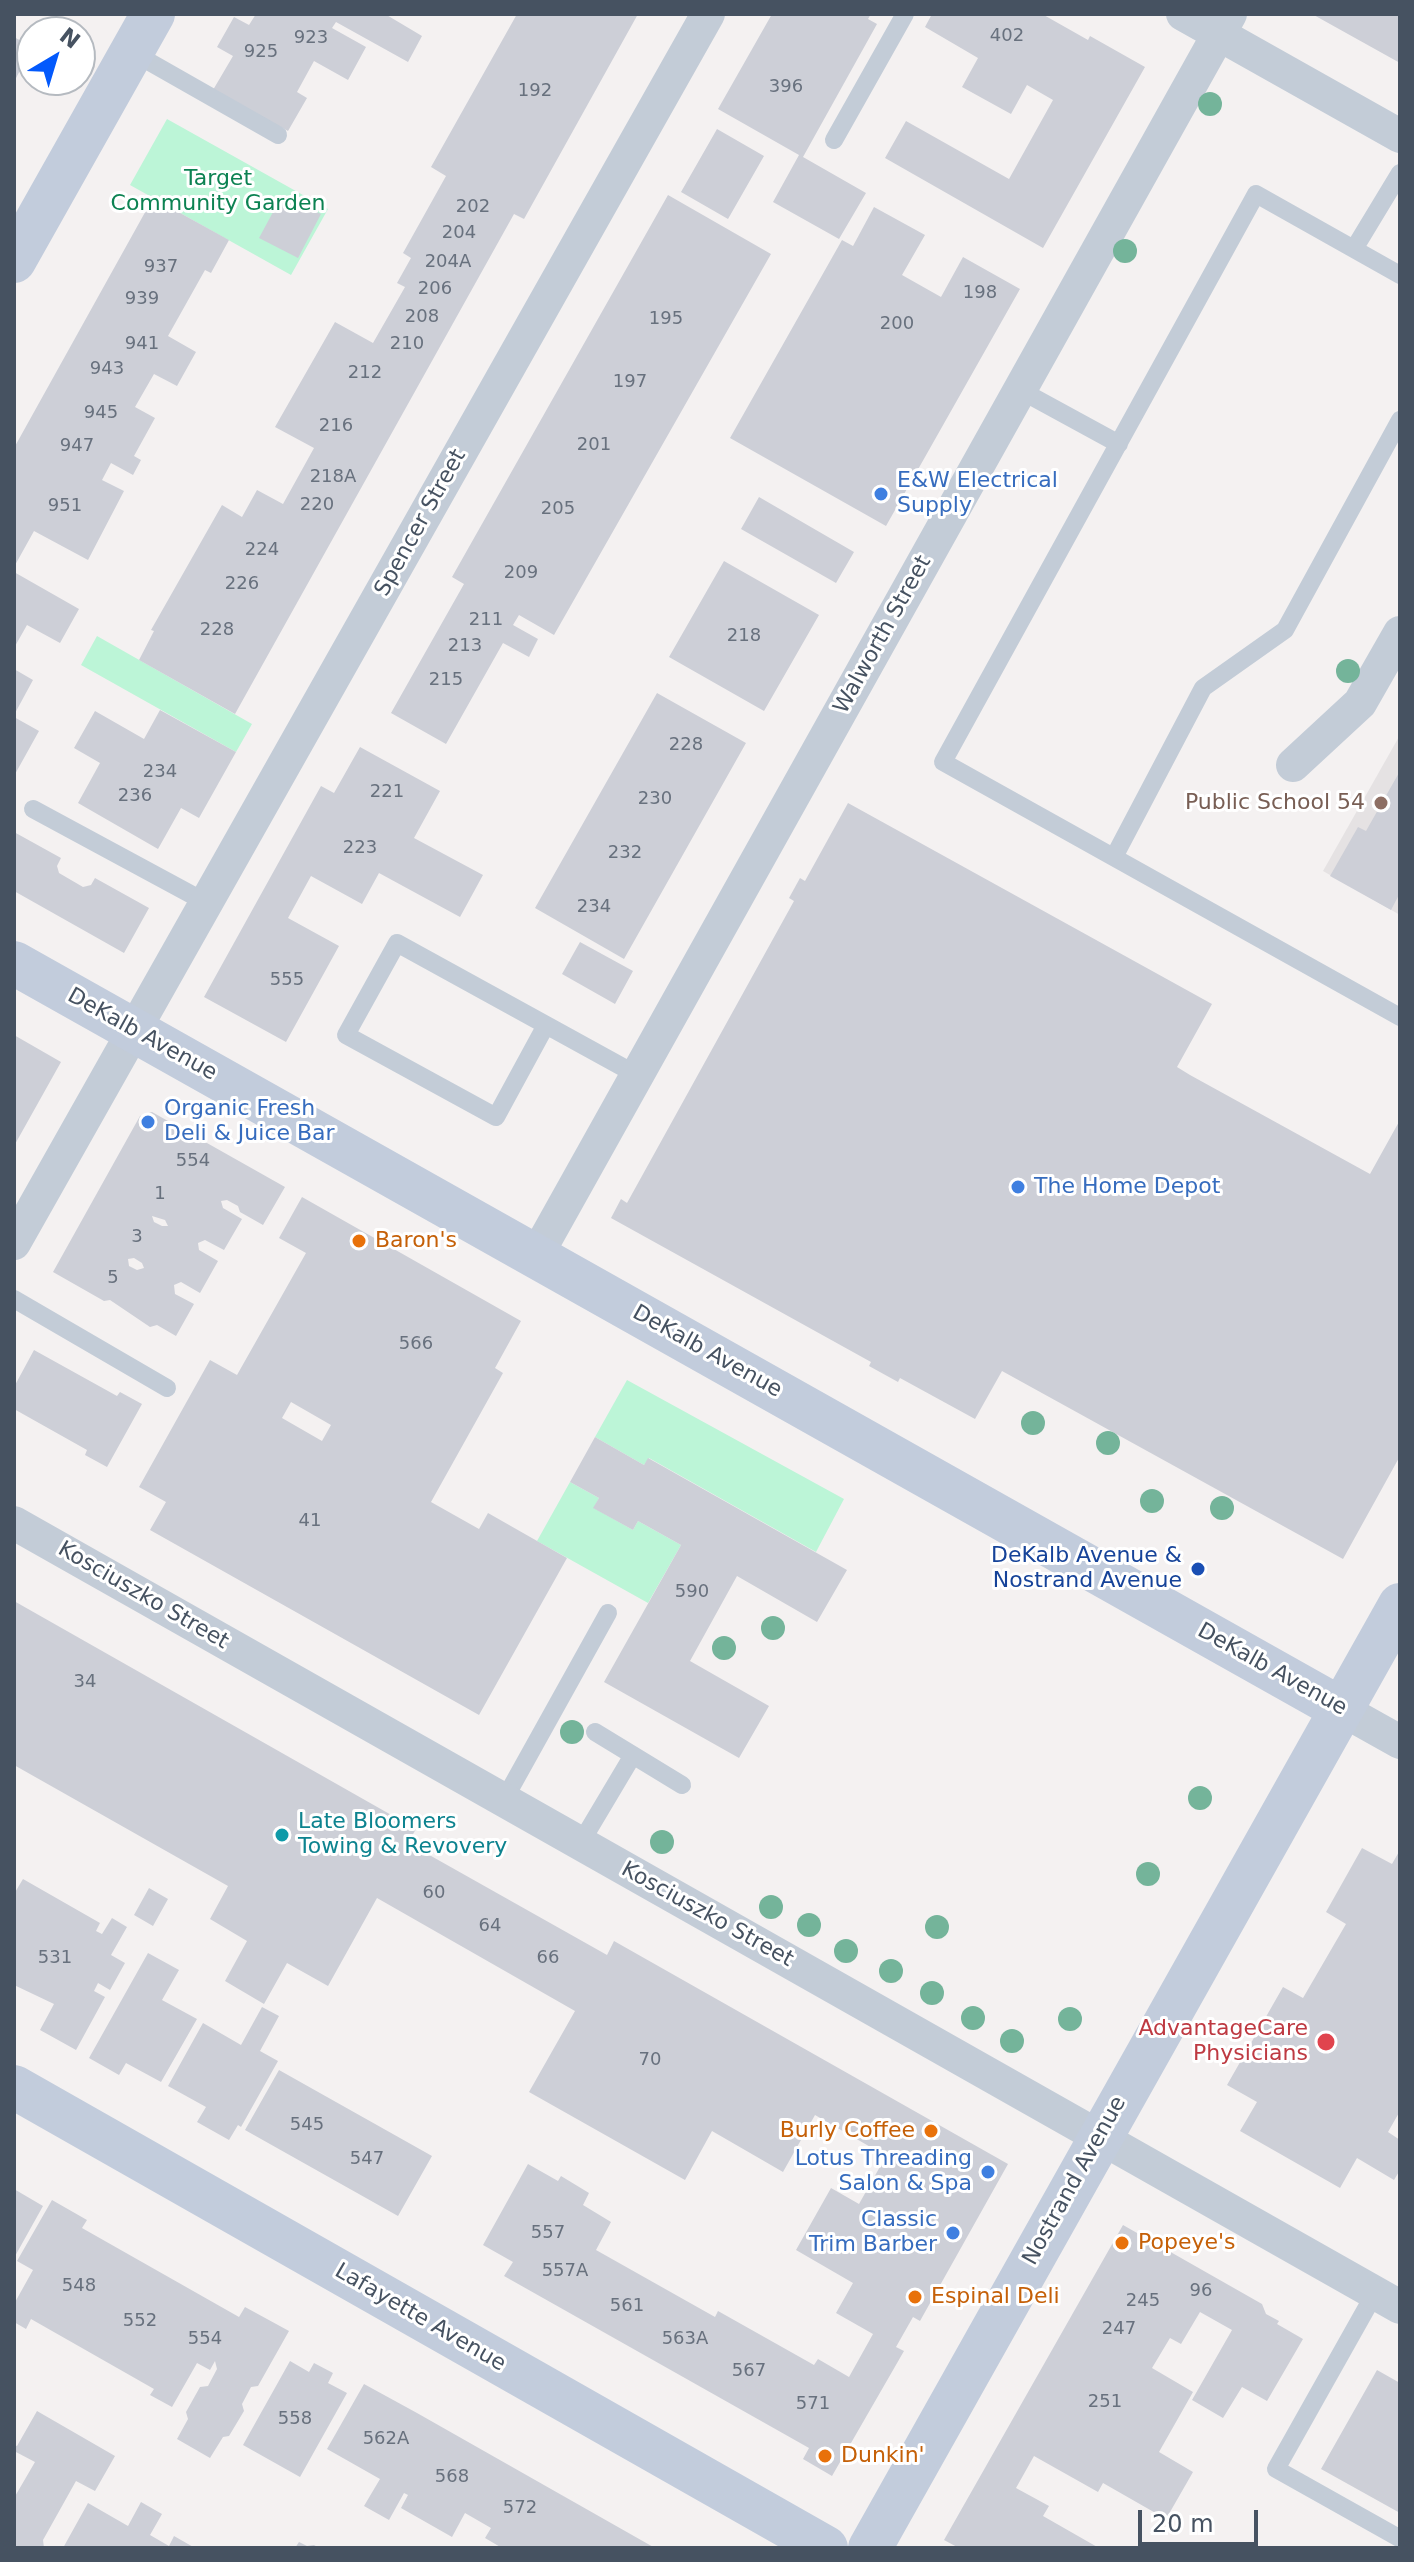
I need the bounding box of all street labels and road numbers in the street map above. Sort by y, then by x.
street label: Spencer Street [370,445,472,601]
street label: Walworth Street [829,551,937,719]
street label: DeKalb Avenue [63,983,221,1087]
street label: DeKalb Avenue [628,1300,786,1404]
street label: Kosciuszko Street [53,1536,233,1656]
street label: DeKalb Avenue [1193,1618,1351,1722]
street label: Kosciuszko Street [616,1857,798,1973]
street label: Nostrand Avenue [1018,2092,1132,2270]
street label: Lafayette Avenue [330,2258,510,2378]

